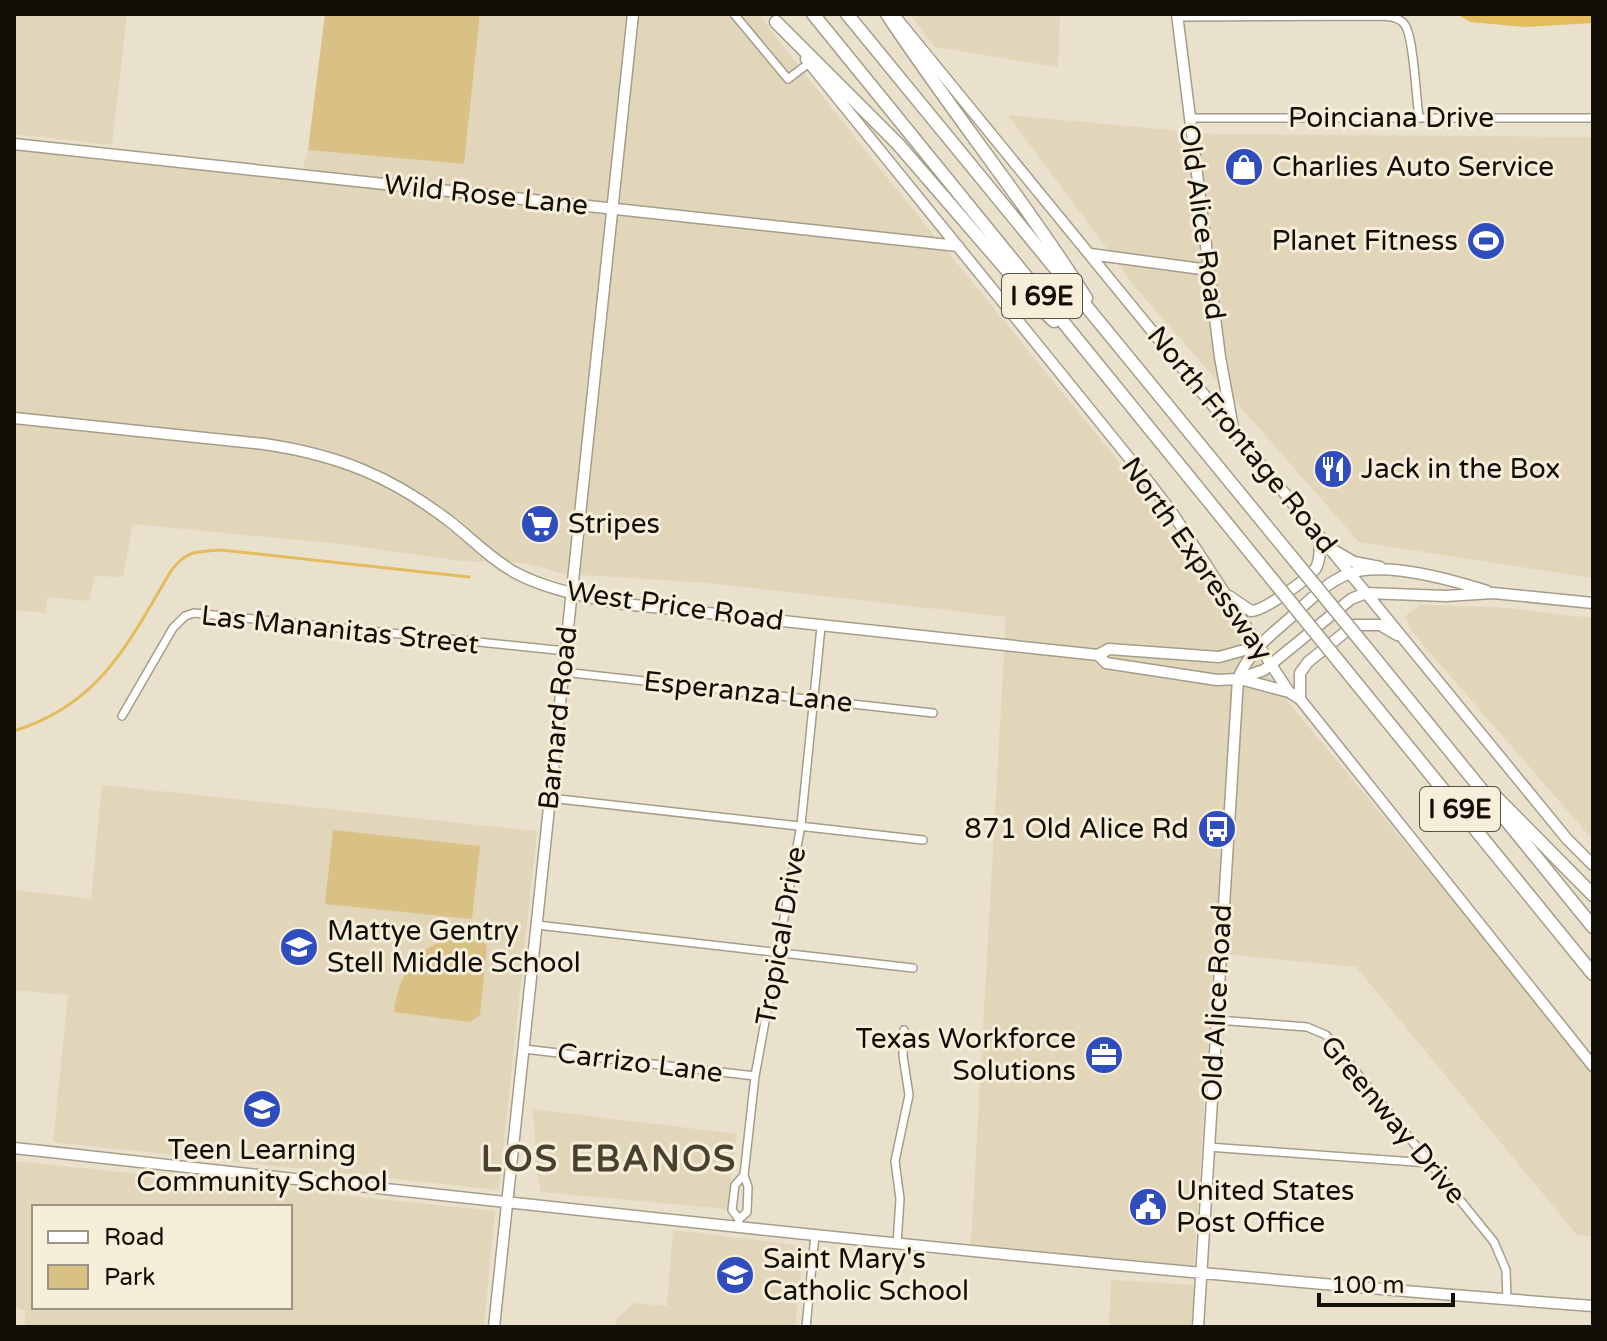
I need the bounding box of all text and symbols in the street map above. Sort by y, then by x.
street label: Poinciana Drive [1288,101,1494,135]
street label: Old Alice Road [1171,122,1233,322]
shop icon: Charlies Auto Service [1223,146,1265,188]
place label: Charlies Auto Service [1272,150,1554,184]
street label: Wild Rose Lane [382,167,590,223]
sports icon: Planet Fitness [1465,220,1507,262]
place label: Planet Fitness [1272,224,1458,258]
road number: I 69E [1002,274,1082,318]
street label: North Frontage Road [1140,319,1344,561]
restaurant icon: Jack in the Box [1312,448,1354,490]
street label: North Expressway [1114,451,1280,667]
place label: Jack in the Box [1361,452,1561,486]
supermarket icon: Stripes [519,503,561,545]
place label: Stripes [568,507,660,541]
street label: West Price Road [564,574,786,638]
street label: Las Mananitas Street [199,598,481,662]
street label: Barnard Road [531,625,585,811]
street label: Esperanza Lane [642,664,854,720]
road number: I 69E [1420,787,1500,831]
bus stop icon: 871 Old Alice Rd [1196,808,1238,850]
place label: 871 Old Alice Rd [964,812,1189,846]
street label: Tropical Drive [749,844,813,1028]
street label: Old Alice Road [1195,904,1239,1102]
place label: Mattye Gentry Stell Middle School [327,914,581,980]
school or university icon: Mattye Gentry Stell Middle School [278,926,320,968]
place label: Texas Workforce Solutions [856,1022,1076,1088]
street label: Greenway Drive [1313,1029,1473,1211]
office icon: Texas Workforce Solutions [1083,1034,1125,1076]
street label: Carrizo Lane [555,1036,725,1090]
school or university icon: Teen Learning Community School [241,1088,283,1130]
place label: Teen Learning Community School [136,1133,388,1199]
district label: LOS EBANOS [481,1138,737,1181]
place label: United States Post Office [1176,1174,1355,1240]
public building icon: United States Post Office [1127,1186,1169,1228]
legend [32,1205,292,1309]
text: Road [104,1223,164,1252]
place label: Saint Mary's Catholic School [763,1242,969,1308]
school or university icon: Saint Mary's Catholic School [714,1254,756,1296]
scale bar [1319,1257,1453,1307]
text: Park [104,1263,155,1292]
text: 100 m [1331,1271,1405,1300]

